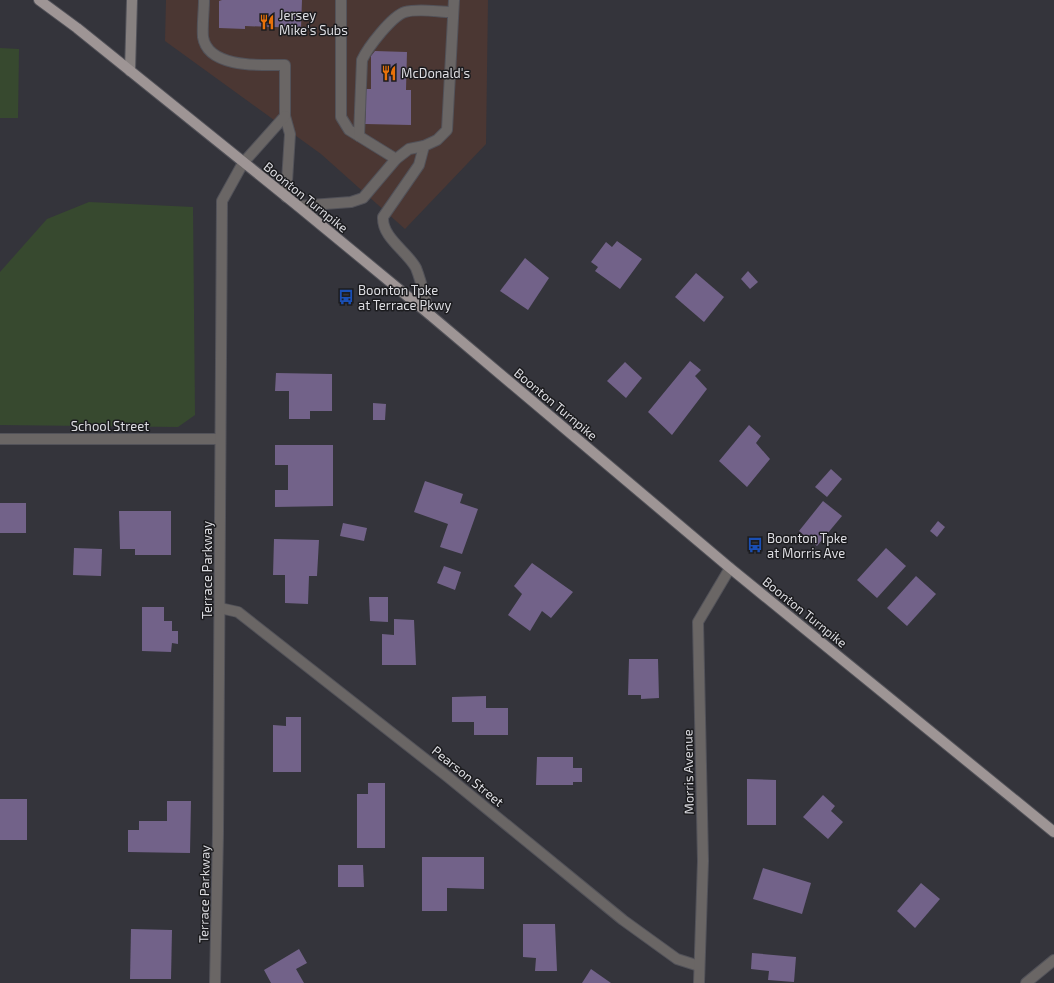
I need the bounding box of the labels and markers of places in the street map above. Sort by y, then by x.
place label: Jersey Mike's Subs [279,7,348,38]
restaurant icon: Jersey Mike's Subs [258,13,276,31]
restaurant icon: McDonald's [380,64,398,82]
place label: McDonald's [401,65,470,81]
place label: Boonton Tpke at Terrace Pkwy [358,282,451,313]
bus stop icon: Boonton Tpke at Terrace Pkwy [337,288,355,306]
place label: Boonton Tpke at Morris Ave [767,530,847,561]
bus stop icon: Boonton Tpke at Morris Ave [746,536,764,554]

